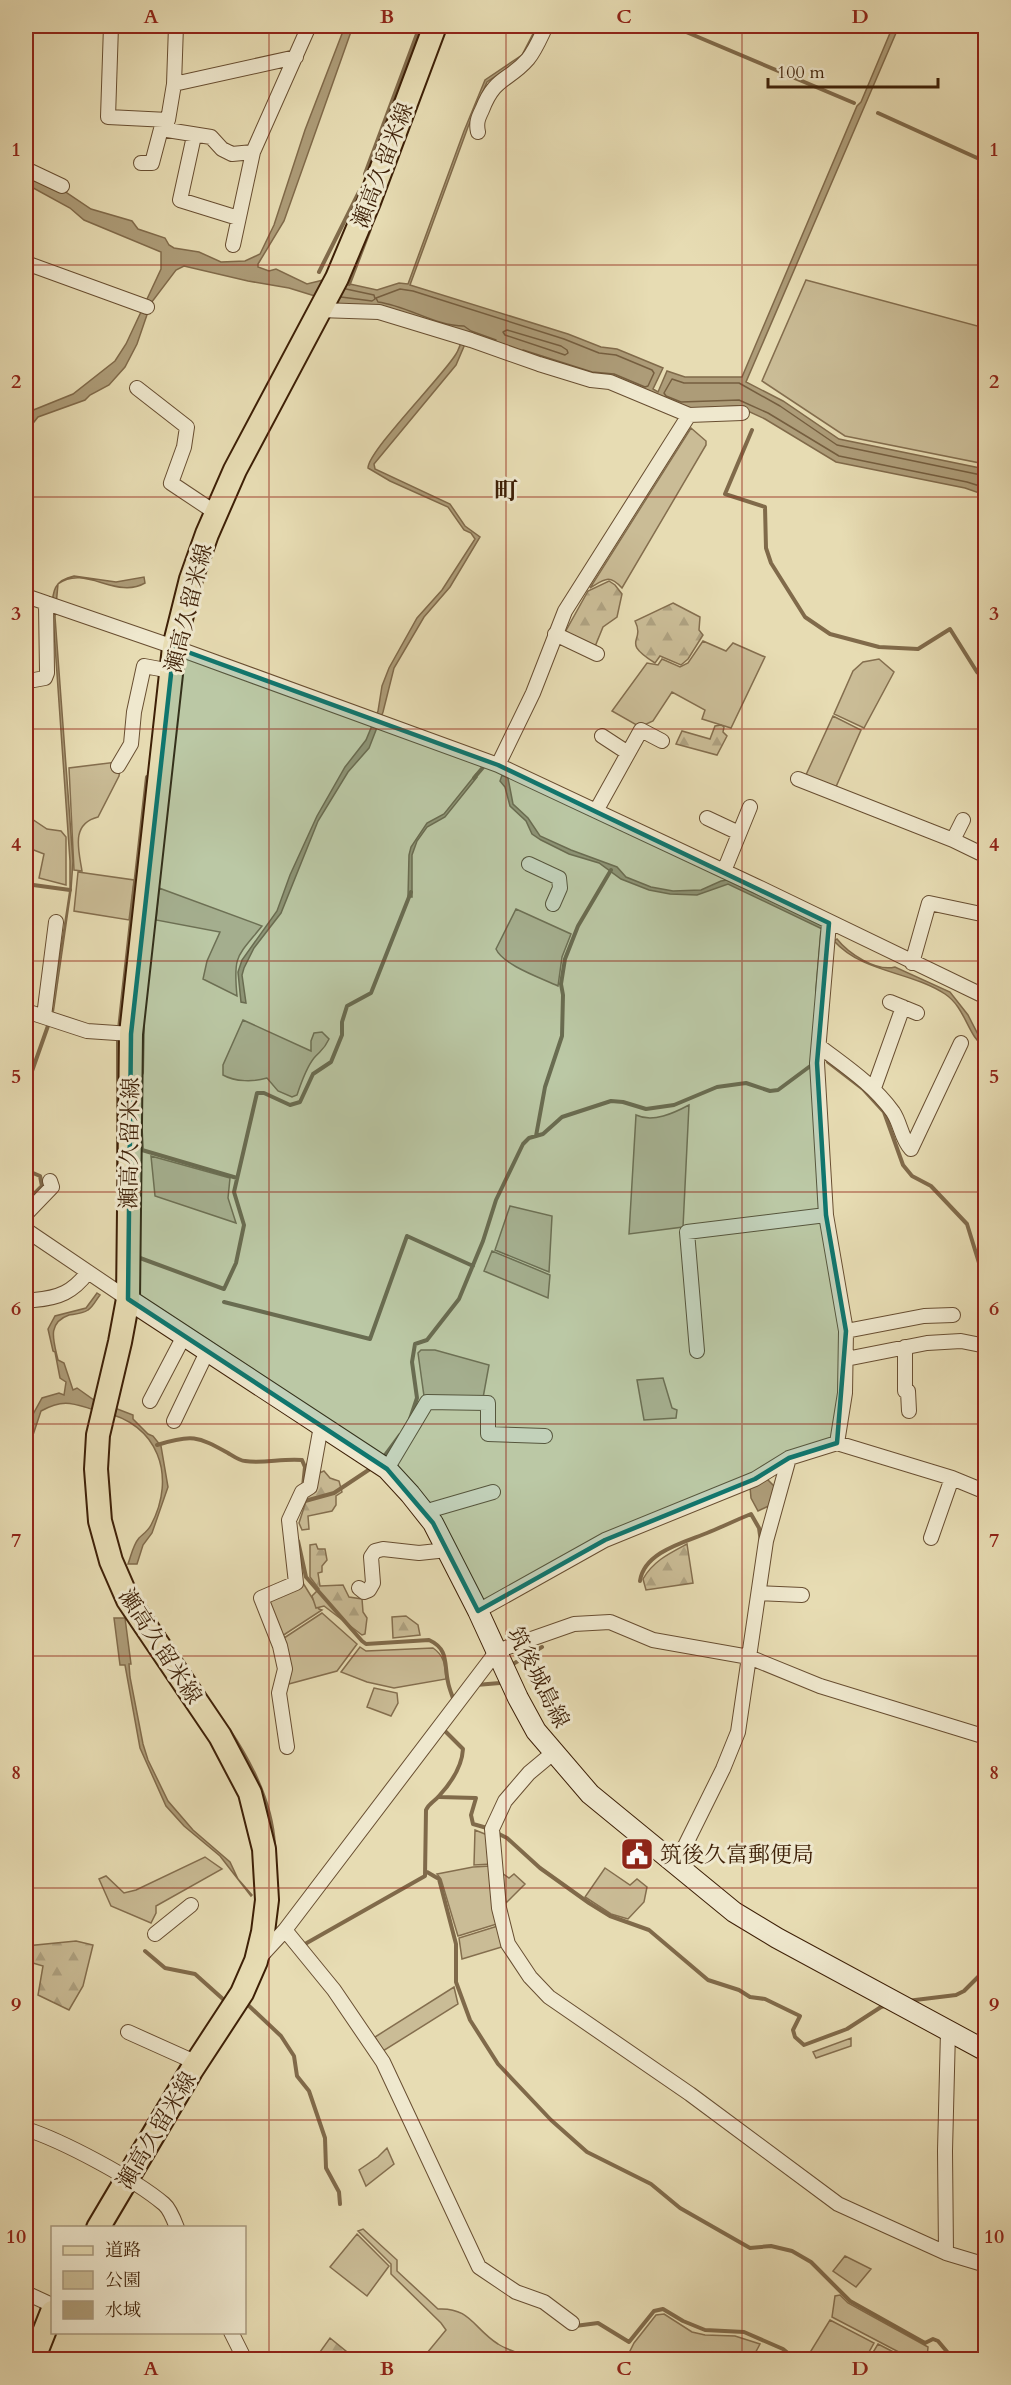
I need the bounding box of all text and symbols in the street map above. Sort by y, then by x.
text: A [143,3,159,30]
text: B [380,3,394,30]
text: C [616,3,632,30]
text: D [851,3,869,30]
scale bar [768,51,938,89]
text: 100 m [777,60,825,85]
street label: 瀬高久留米線 [345,98,421,232]
text: 1 [11,136,21,163]
text: 1 [989,136,999,163]
text: 2 [11,368,21,395]
text: 2 [989,368,999,395]
district label: 町 [494,475,518,508]
street label: 瀬高久留米線 [158,541,219,676]
text: 3 [11,600,21,627]
text: 3 [989,600,999,627]
text: 4 [11,831,21,858]
text: 4 [989,831,999,858]
text: 5 [11,1063,21,1090]
text: 5 [989,1063,999,1090]
street label: 瀬高久留米線 [114,1077,146,1209]
text: 6 [11,1295,21,1322]
text: 6 [989,1295,999,1322]
text: 7 [11,1527,21,1554]
text: 7 [989,1527,999,1554]
street label: 瀬高久留米線 [112,1583,209,1710]
street label: 筑後城島線 [500,1622,576,1733]
text: 8 [11,1759,21,1786]
text: 8 [989,1759,999,1786]
public building icon: 筑後久富郵便局 [619,1836,655,1872]
place label: 筑後久富郵便局 [660,1840,814,1870]
text: 9 [11,1991,21,2018]
text: 9 [989,1991,999,2018]
street label: 瀬高久留米線 [110,2066,204,2195]
text: 10 [6,2223,26,2250]
text: 10 [984,2223,1004,2250]
legend [51,2226,246,2334]
text: 道路 [105,2238,141,2263]
text: 公園 [105,2268,141,2293]
text: 水域 [105,2298,141,2323]
text: A [143,2355,159,2382]
text: B [380,2355,394,2382]
text: C [616,2355,632,2382]
text: D [851,2355,869,2382]

